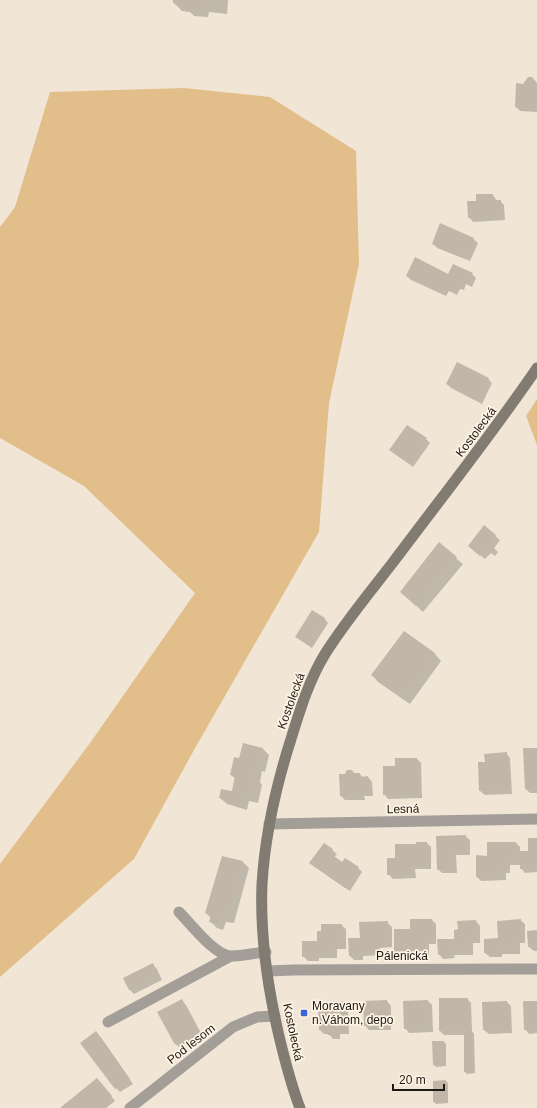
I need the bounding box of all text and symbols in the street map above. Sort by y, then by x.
street label: Kostolecká [453,404,499,460]
street label: Kostolecká [274,671,308,731]
street label: Lesná [387,802,420,816]
street label: Pálenická [376,949,428,963]
place label: Moravany n.Váhom, depo [312,999,394,1027]
street label: Kostolecká [280,1002,306,1062]
marker: Moravany n.Váhom, depo [299,1008,309,1018]
street label: Pod lesom [164,1021,218,1067]
scale bar [393,1066,444,1092]
text: 20 m [399,1073,426,1087]

